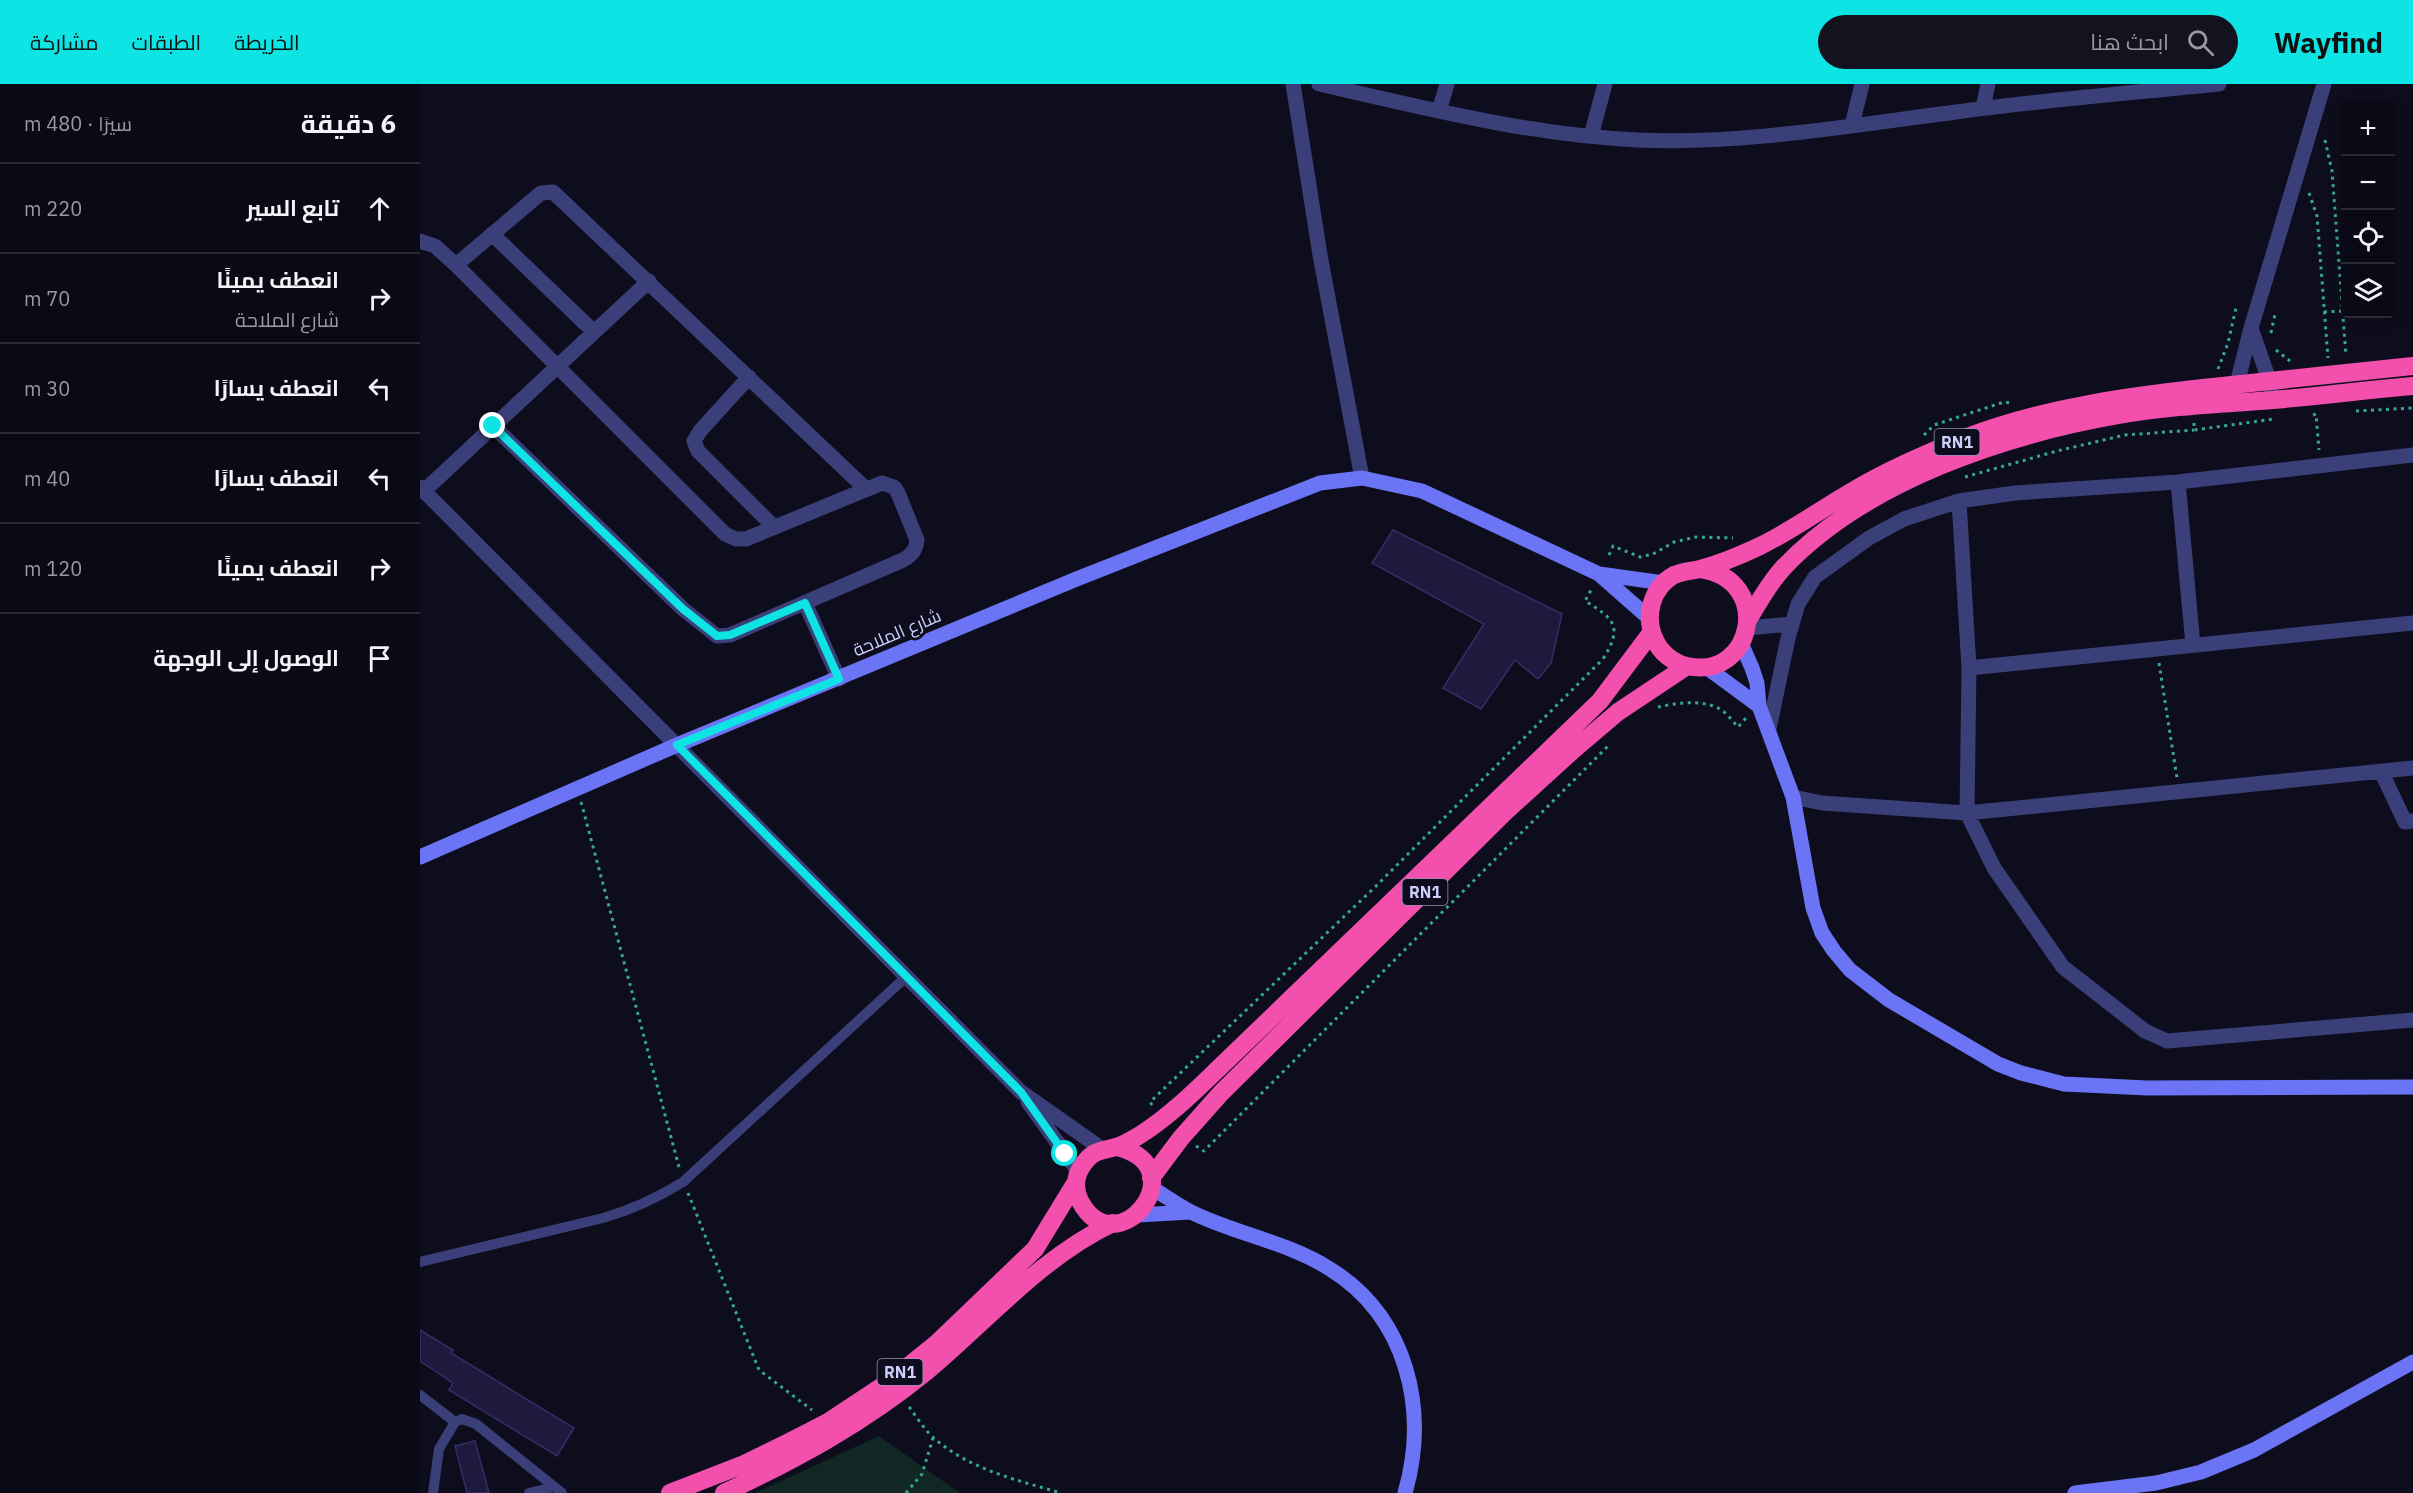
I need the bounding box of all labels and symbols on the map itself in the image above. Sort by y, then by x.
route end [479,412,505,438]
road number: RN1 [1934,429,1980,455]
street label: شارع الملاحة [849,604,945,662]
road number: RN1 [1402,879,1448,905]
route start [1051,1140,1077,1166]
road number: RN1 [878,1359,922,1385]

